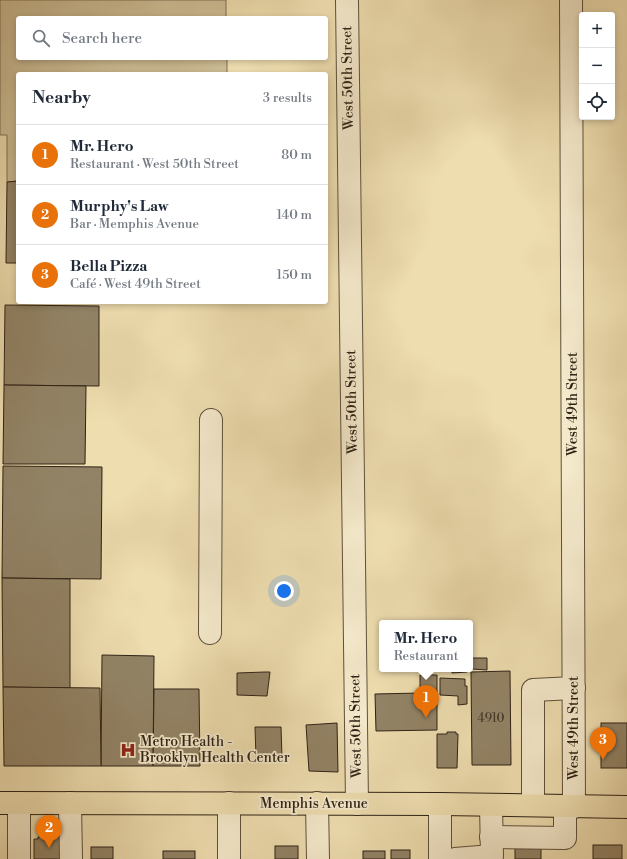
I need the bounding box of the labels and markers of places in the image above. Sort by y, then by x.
pin: 1 [413,685,439,718]
pin: 3 [590,727,616,760]
place label: Metro Health - Brooklyn Health Center [139,733,290,767]
hospital icon: Metro Health - Brooklyn Health Center [119,741,137,759]
pin: 2 [36,815,62,848]

